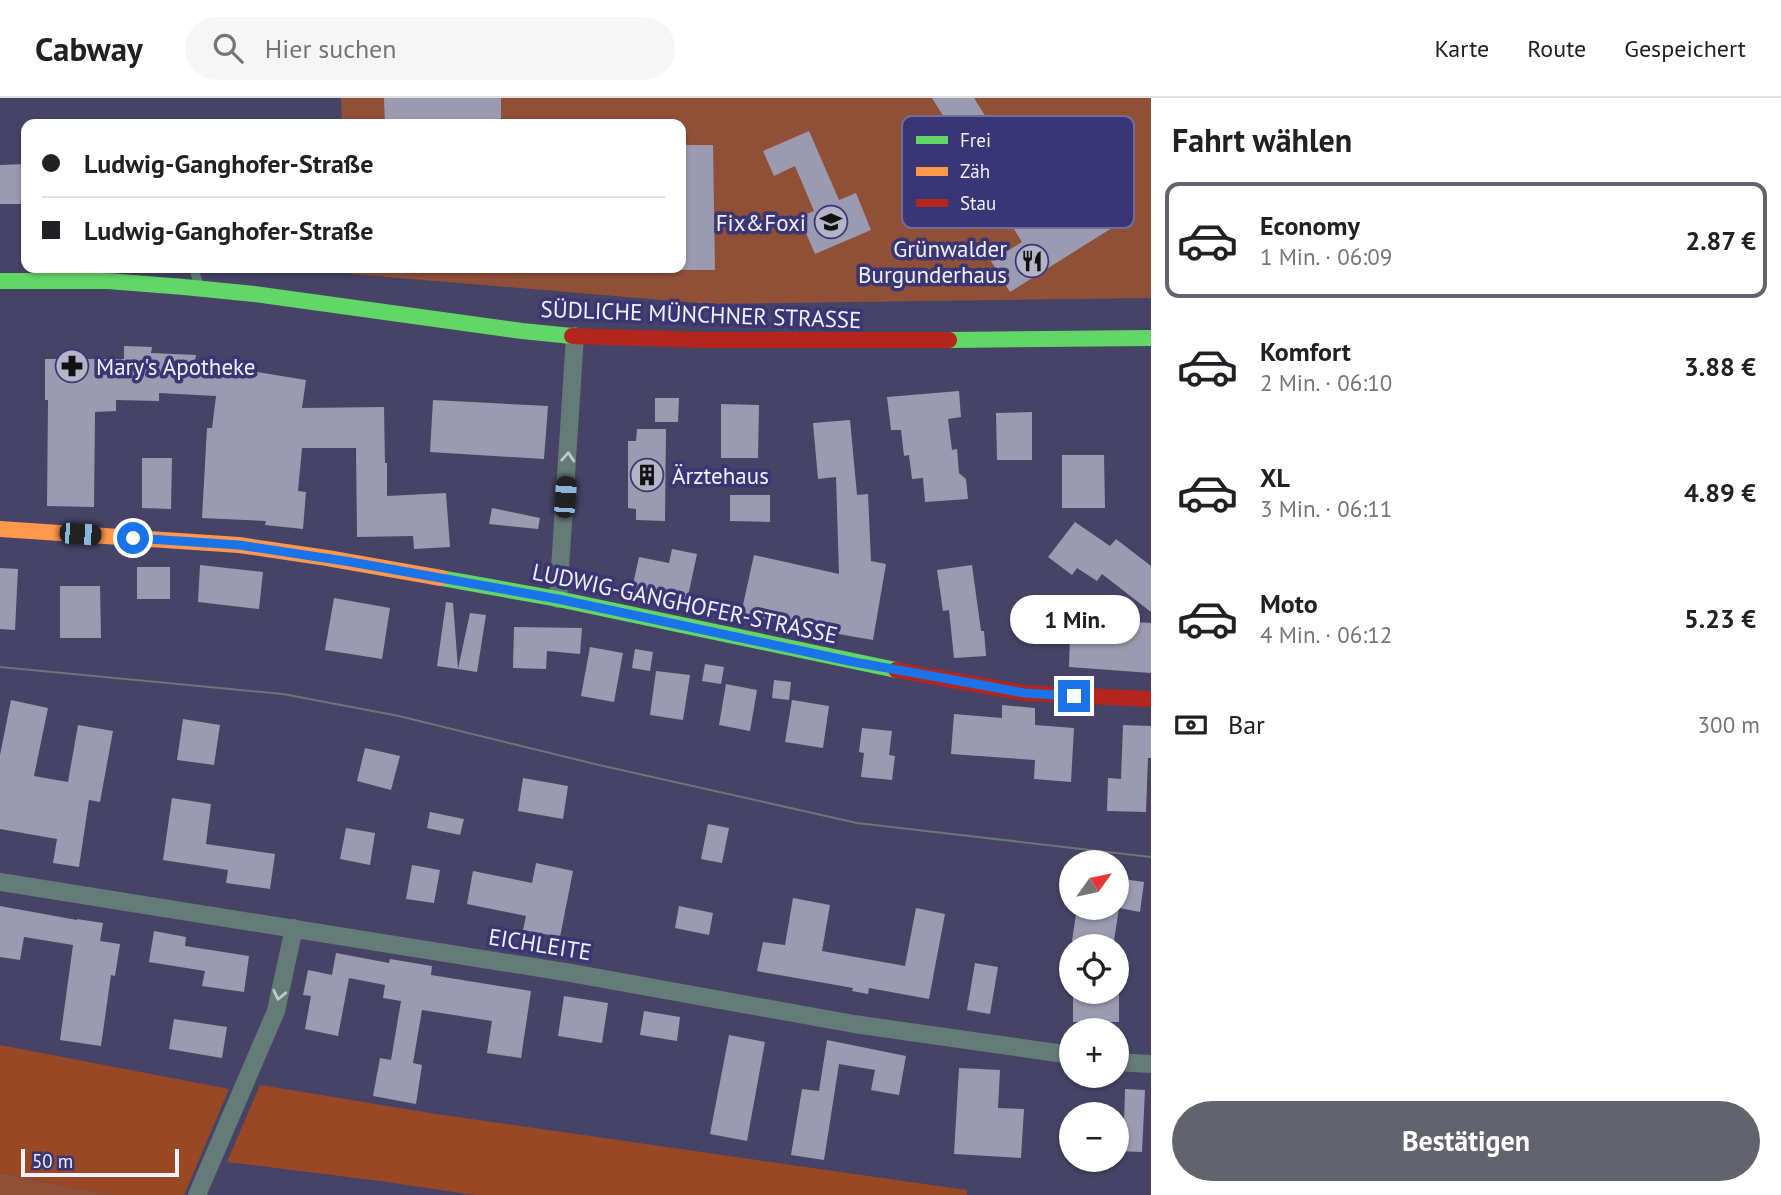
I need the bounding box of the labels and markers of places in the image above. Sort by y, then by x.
school or university icon: Fix&Foxi [812,203,850,241]
place label: Fix&Foxi [716,208,806,237]
place label: Grünwalder Burgunderhaus [858,234,1007,289]
restaurant icon: Grünwalder Burgunderhaus [1013,242,1051,280]
pharmacy icon: Mary's Apotheke [53,347,91,385]
place label: Mary's Apotheke [96,352,256,381]
building icon: Ärztehaus [628,456,666,494]
place label: Ärztehaus [672,461,769,490]

